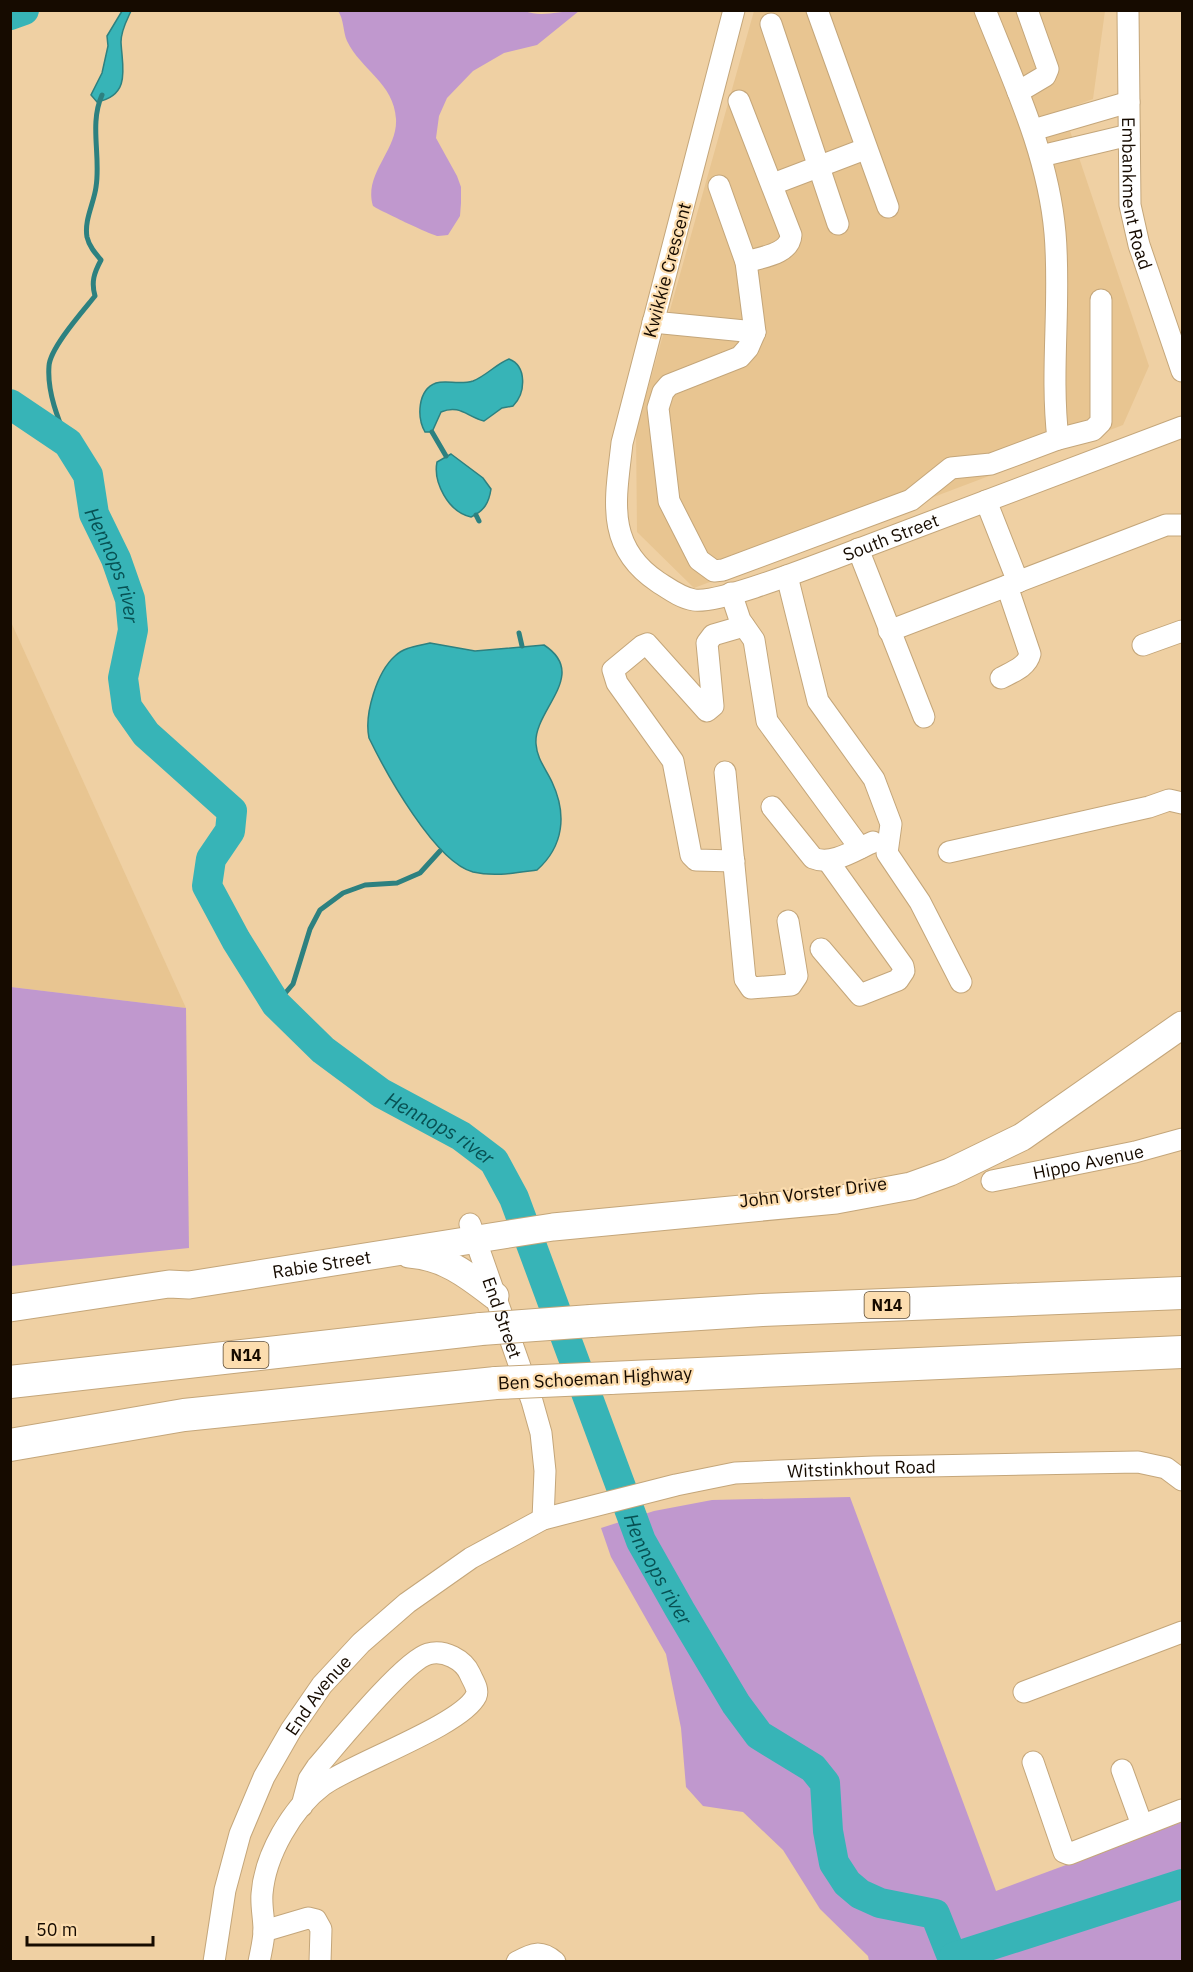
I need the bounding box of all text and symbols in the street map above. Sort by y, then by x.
street label: Embankment Road [1118,117,1158,272]
street label: Kwikkie Crescent [638,200,696,340]
water label: Hennops river [79,502,146,625]
street label: South Street [839,508,942,566]
water label: Hennops river [381,1085,501,1171]
street label: Hippo Avenue [1031,1139,1146,1184]
street label: John Vorster Drive [738,1172,888,1212]
street label: Rabie Street [271,1245,372,1283]
street label: End Street [478,1274,528,1361]
road number: N14 [864,1292,910,1318]
road number: N14 [224,1342,268,1368]
street label: Ben Schoeman Highway [497,1361,693,1395]
street label: Witstinkhout Road [787,1454,936,1482]
water label: Hennops river [618,1509,699,1630]
street label: End Avenue [279,1650,356,1740]
scale bar [27,1909,153,1947]
text: 50 m [36,1918,78,1941]

